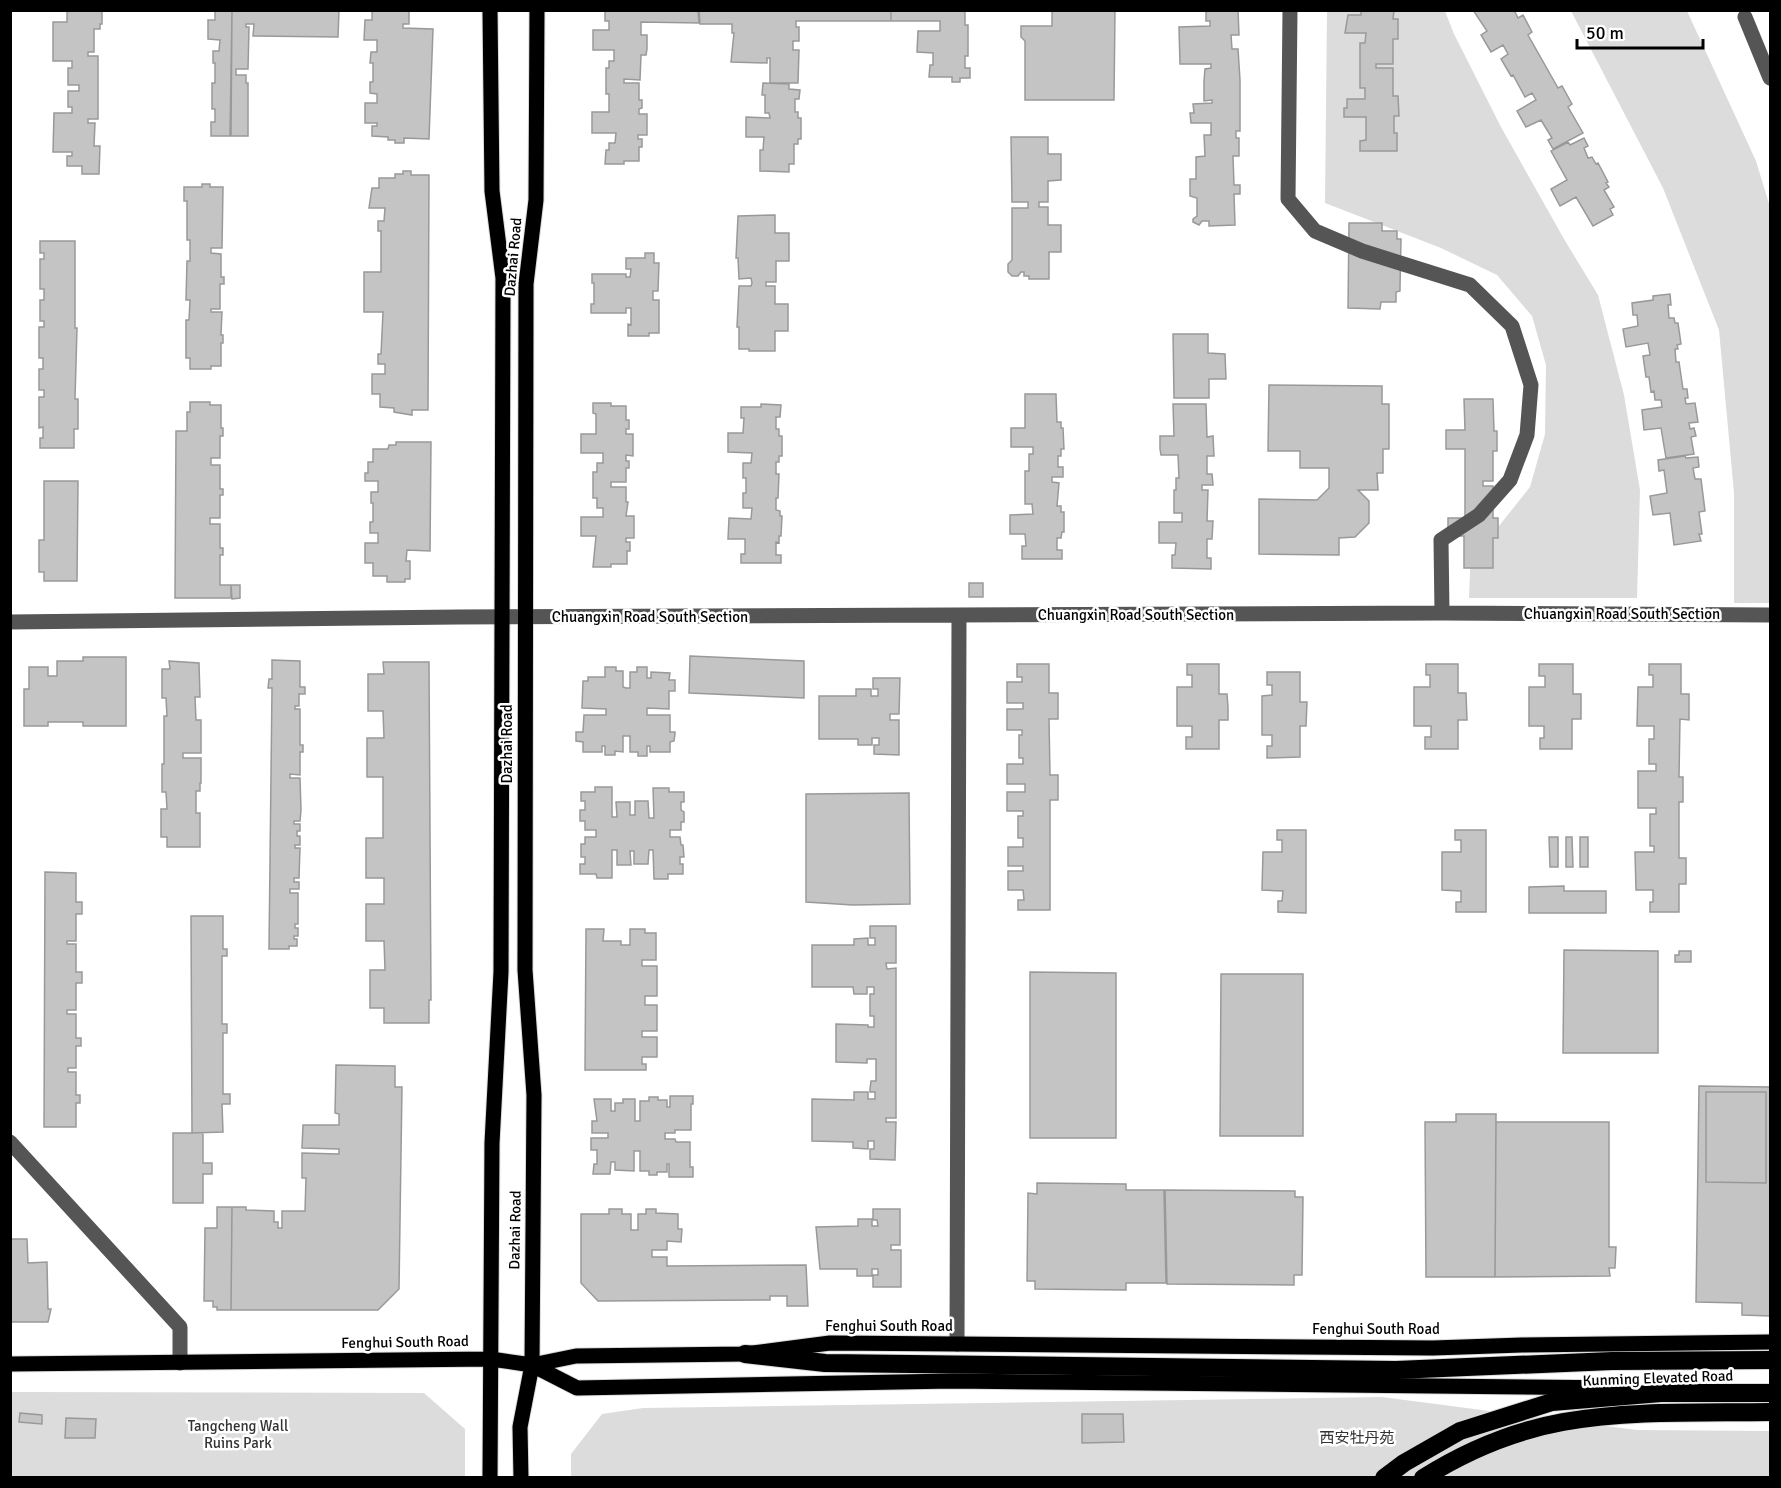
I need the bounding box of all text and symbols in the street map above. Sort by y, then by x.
scale bar [1577,12,1703,50]
text: 50 m [1586,22,1624,44]
street label: Dazhai Road [501,217,525,297]
street label: Chuangxin Road South Section [1524,605,1720,623]
street label: Chuangxin Road South Section [1038,606,1234,624]
street label: Chuangxin Road South Section [552,608,748,626]
street label: Dazhai Road [498,704,516,784]
street label: Dazhai Road [505,1190,525,1270]
street label: Fenghui South Road [825,1317,953,1335]
street label: Fenghui South Road [1312,1320,1440,1338]
street label: Fenghui South Road [341,1332,469,1352]
street label: Kunming Elevated Road [1582,1366,1734,1390]
park label: Tangcheng Wall Ruins Park [188,1417,288,1452]
park label: 西安牡丹苑 [1319,1429,1395,1447]

